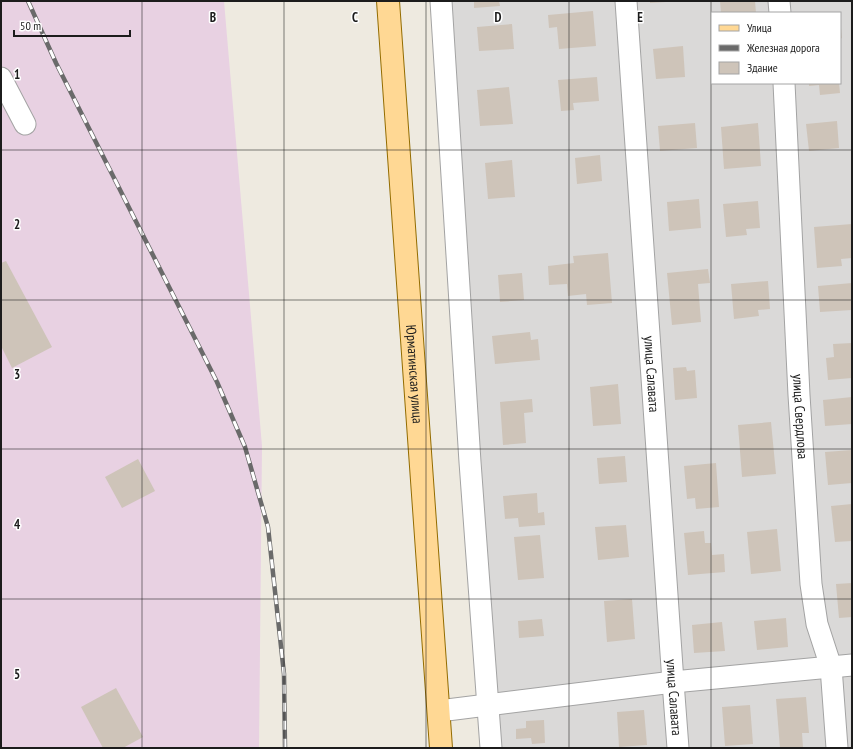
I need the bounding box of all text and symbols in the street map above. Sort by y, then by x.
text: B [210,9,216,26]
text: C [352,9,358,26]
text: D [495,9,502,26]
text: E [637,9,643,26]
scale bar [14,12,130,38]
legend [711,12,841,84]
text: 50 m [20,18,41,33]
text: Улица [747,20,772,35]
text: Железная дорога [746,40,820,55]
text: Здание [747,60,778,75]
text: 1 [14,66,20,83]
text: 2 [14,216,20,233]
street label: Юрматинская улица [402,324,427,424]
street label: улица Салавата [640,335,663,413]
text: 3 [14,366,20,383]
street label: улица Свердлова [789,374,812,460]
text: 4 [14,516,21,533]
street label: улица Салавата [662,659,686,736]
text: 5 [14,666,20,683]

